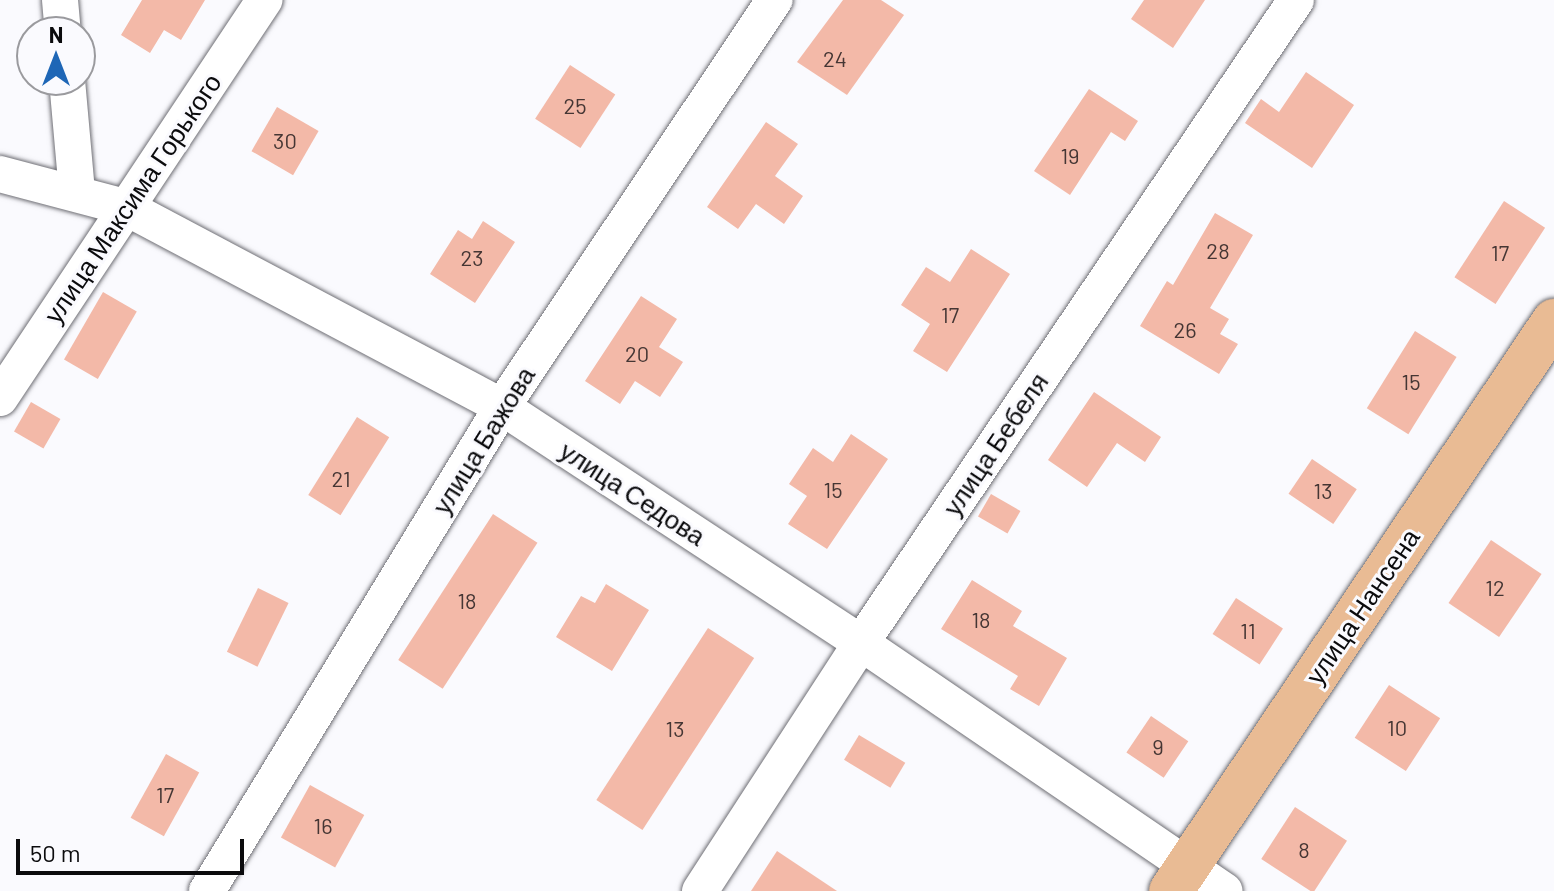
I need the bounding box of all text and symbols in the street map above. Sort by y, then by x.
north arrow [16,16,96,96]
text: N [49,21,63,47]
house number: 24 [823,46,847,72]
street label: улица Максима Горького [37,67,227,329]
house number: 25 [563,93,587,119]
house number: 30 [273,128,297,154]
house number: 19 [1060,143,1080,169]
house number: 28 [1206,238,1230,264]
house number: 17 [1491,240,1509,266]
house number: 23 [461,245,483,271]
house number: 17 [941,302,959,328]
house number: 26 [1173,317,1197,343]
house number: 20 [625,341,649,367]
street label: улица Бажова [425,360,541,520]
street label: улица Бебеля [936,367,1054,521]
house number: 15 [1401,369,1421,395]
street label: улица Седова [554,434,712,552]
house number: 21 [331,466,351,492]
house number: 15 [823,477,843,503]
house number: 13 [1313,478,1333,504]
street label: улица Нансена [1299,522,1425,690]
house number: 12 [1485,575,1505,601]
house number: 18 [457,588,477,614]
house number: 18 [971,607,991,633]
house number: 11 [1240,618,1256,644]
house number: 10 [1387,715,1407,741]
house number: 13 [665,716,685,742]
house number: 9 [1152,734,1164,760]
house number: 17 [156,782,174,808]
house number: 16 [313,813,333,839]
scale bar [20,823,248,873]
house number: 8 [1298,837,1310,863]
text: 50 m [30,838,81,867]

